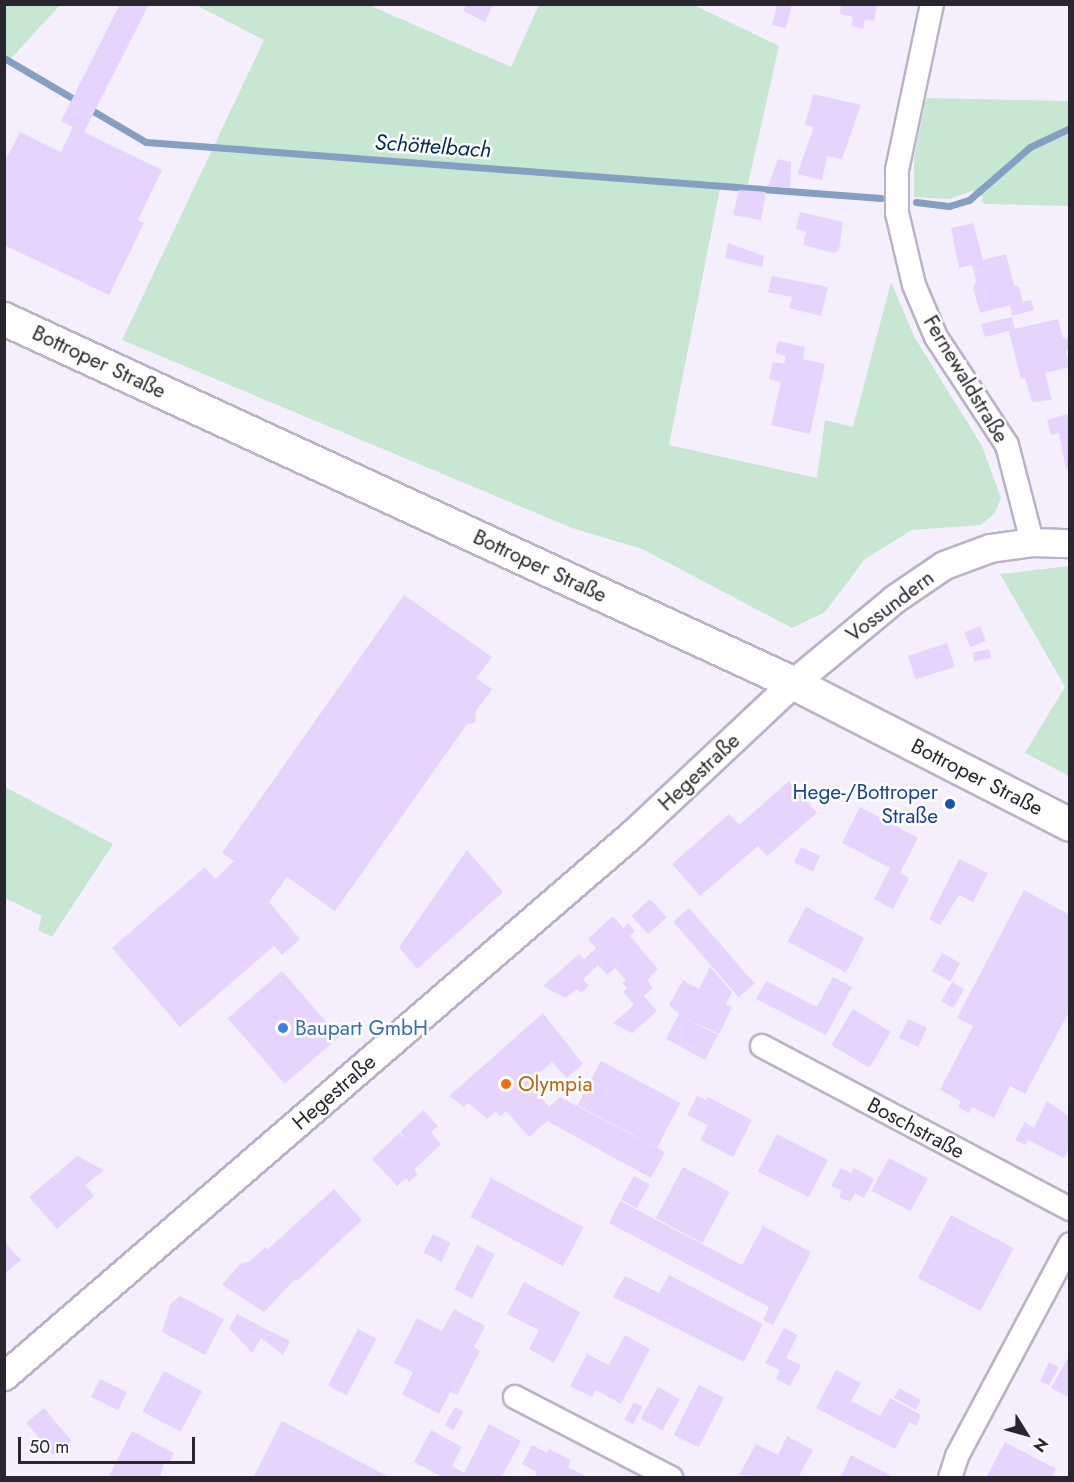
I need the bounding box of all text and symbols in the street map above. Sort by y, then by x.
water label: Schöttelbach [374,129,492,163]
street label: Fernewaldstraße [918,311,1014,447]
street label: Bottroper Straße [28,320,170,404]
street label: Bottroper Straße [469,524,611,608]
street label: Vossundern [841,565,939,647]
street label: Hegestraße [653,728,745,816]
street label: Bottroper Straße [907,733,1047,821]
place label: Hege-/Bottroper Straße [793,779,938,829]
marker: Hege-/Bottroper Straße [943,797,957,811]
place label: Baupart GmbH [295,1015,428,1041]
marker: Baupart GmbH [276,1021,290,1035]
street label: Hegestraße [287,1049,381,1135]
place label: Olympia [518,1071,593,1097]
marker: Olympia [499,1077,513,1091]
street label: Boschstraße [863,1092,969,1164]
north arrow [996,1404,1056,1464]
scale bar [21,1425,198,1463]
text: N [1028,1433,1054,1457]
text: 50 m [29,1434,69,1460]

